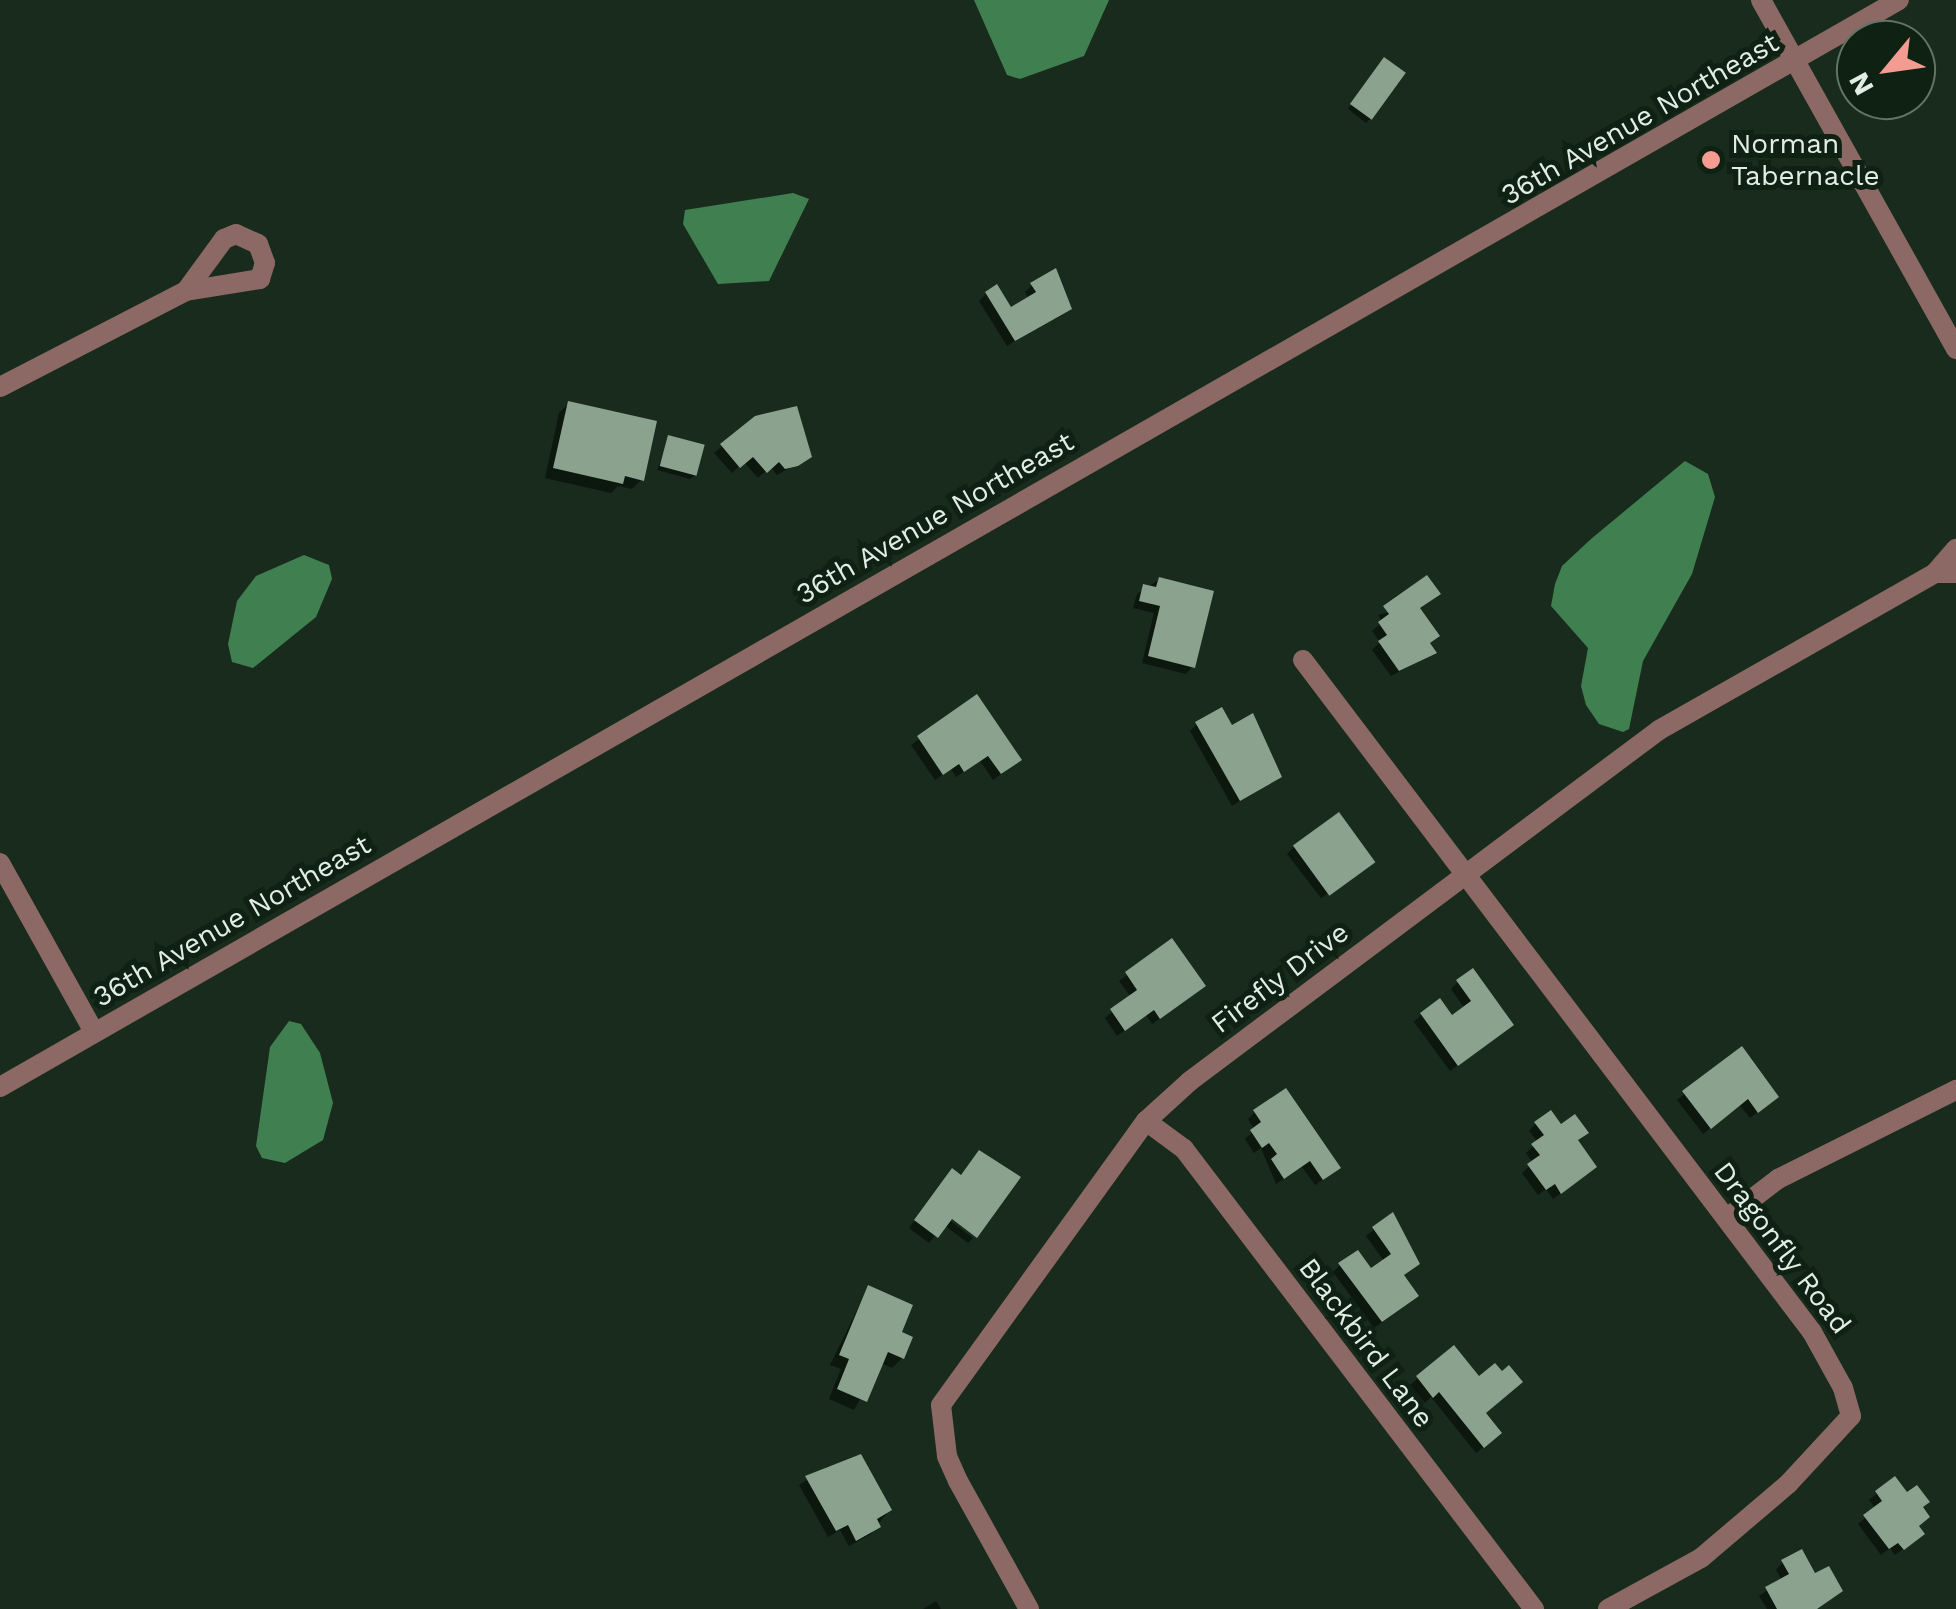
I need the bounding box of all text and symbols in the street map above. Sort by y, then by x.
north arrow [1836,20,1936,120]
street label: 36th Avenue Northeast [1495,25,1785,213]
text: N [1842,67,1881,101]
place label: Norman Tabernacle [1731,127,1880,193]
marker: Norman Tabernacle [1700,149,1722,171]
street label: 36th Avenue Northeast [790,424,1080,612]
street label: 36th Avenue Northeast [87,827,377,1015]
street label: Firefly Drive [1204,915,1356,1041]
street label: Dragonfly Road [1706,1155,1858,1341]
street label: Blackbird Lane [1291,1252,1441,1434]

